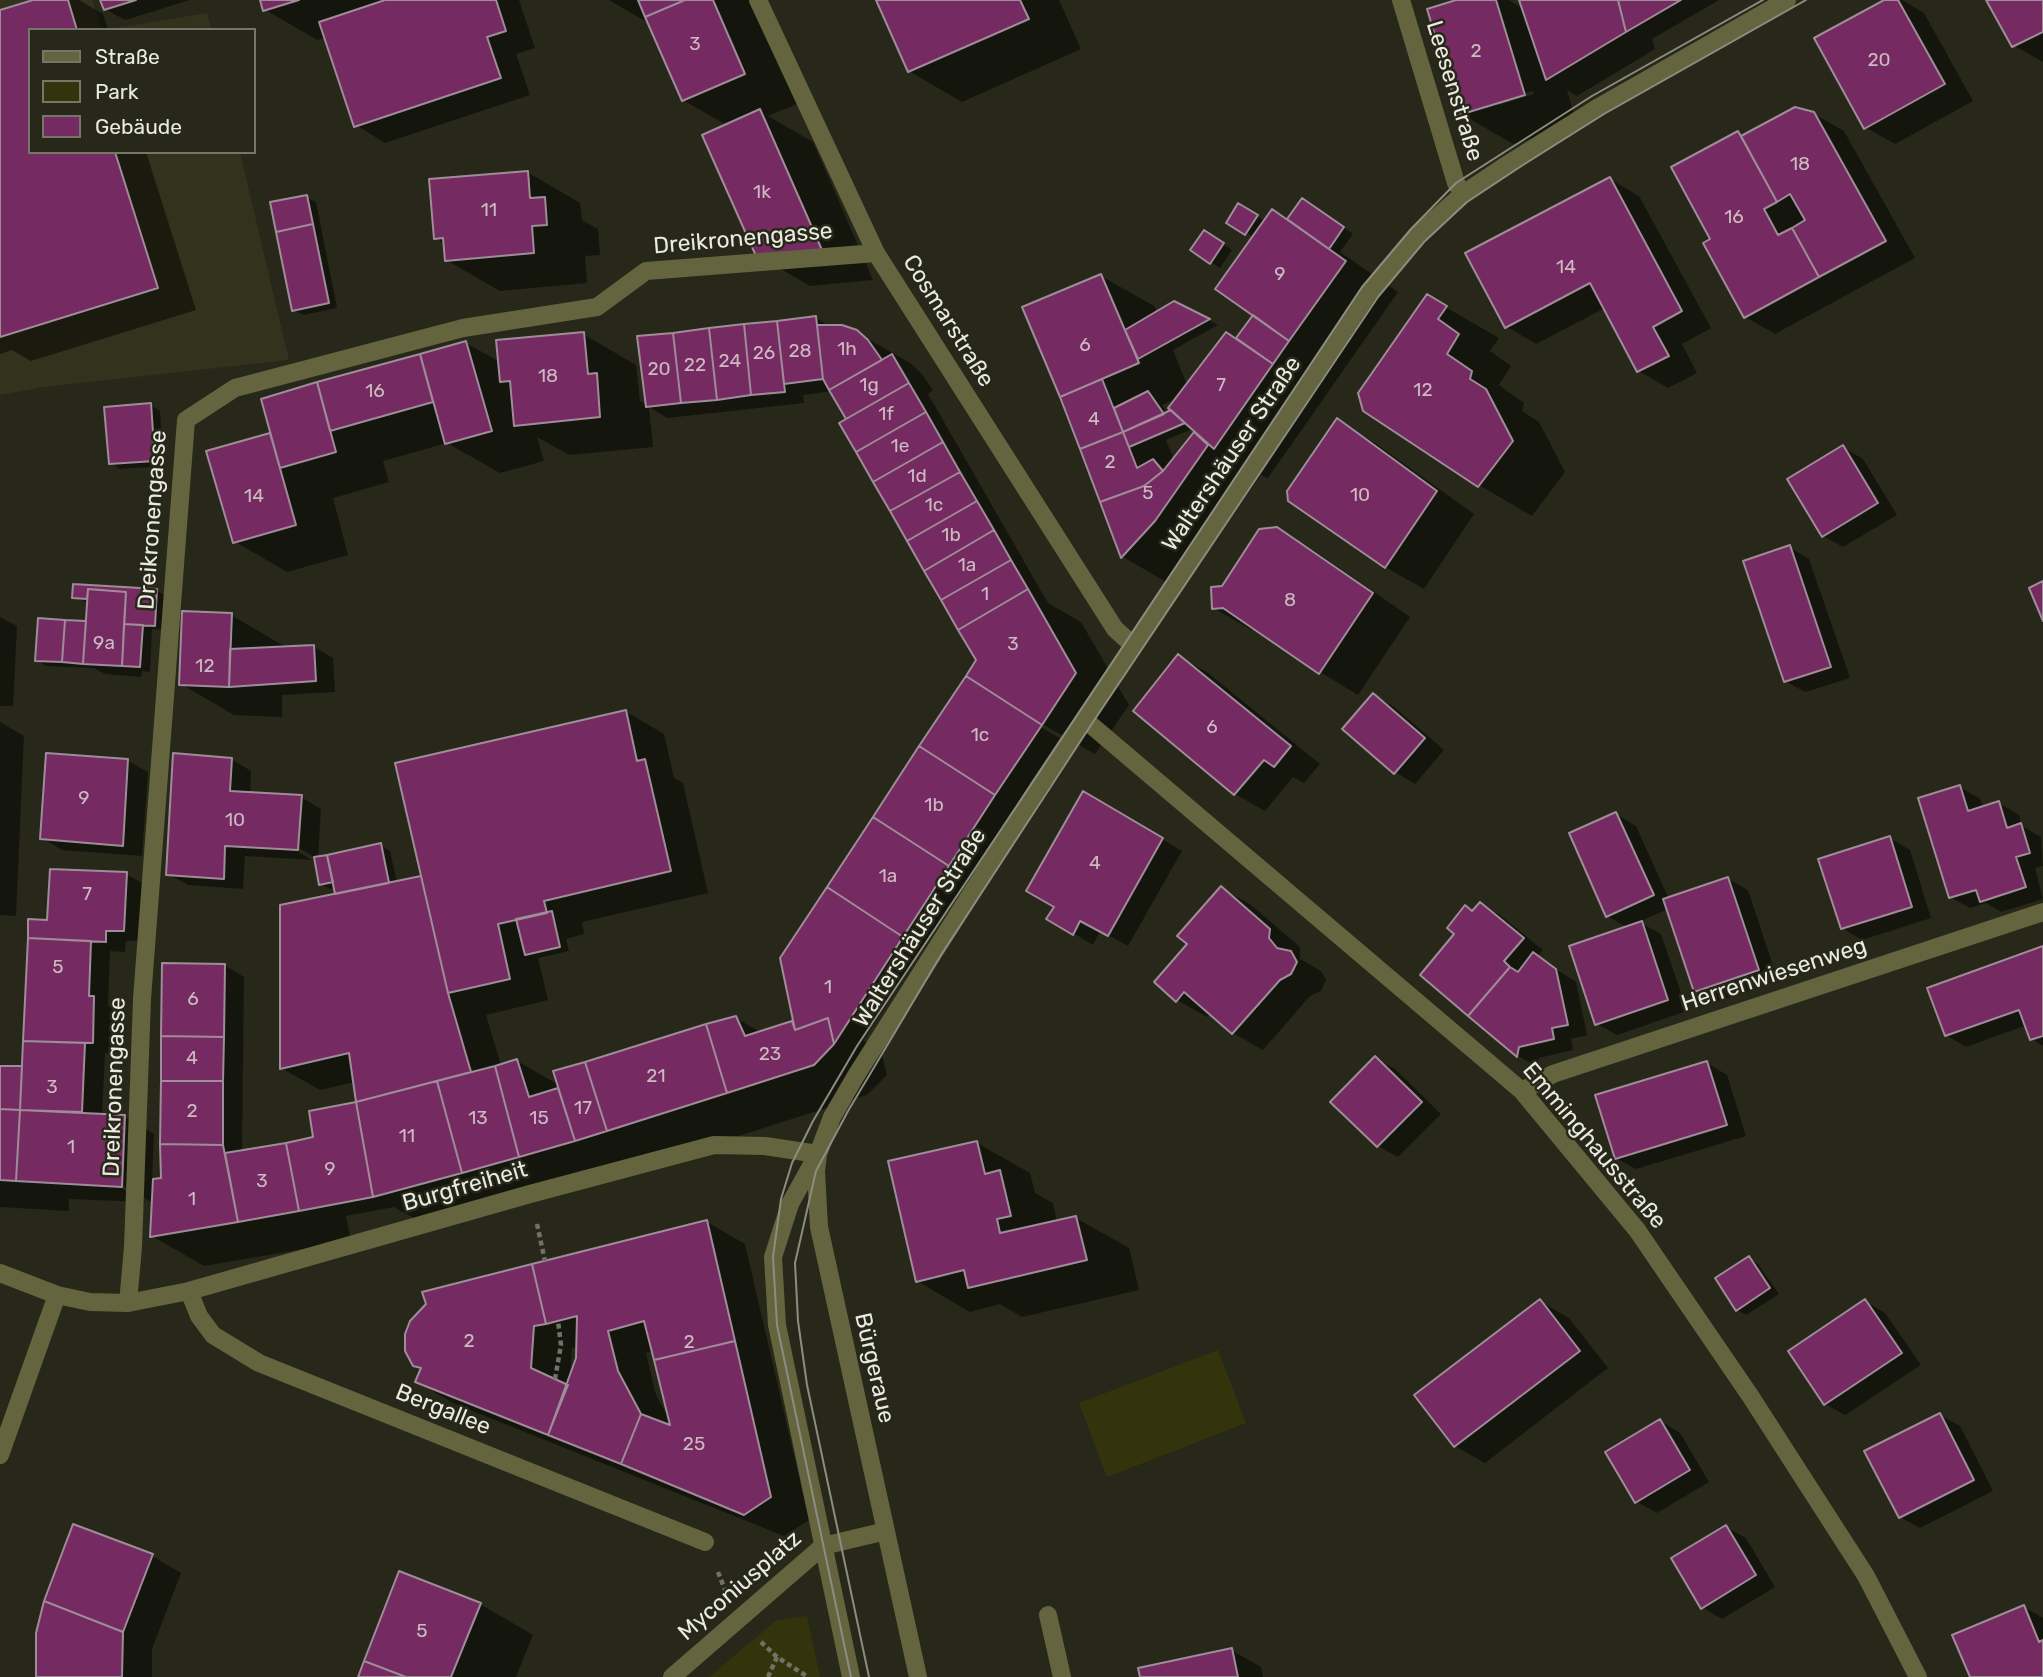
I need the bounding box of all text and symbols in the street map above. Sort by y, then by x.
street label: Leesenstraße [1420,17,1488,165]
legend [28,28,256,154]
house number: 3 [689,34,701,56]
house number: 2 [1470,41,1482,63]
text: Straße [95,44,160,69]
house number: 20 [1867,50,1891,72]
text: Park [95,79,139,104]
text: Gebäude [95,114,182,139]
house number: 18 [1790,154,1810,176]
house number: 1k [753,182,771,204]
house number: 11 [481,200,497,222]
house number: 16 [1724,207,1744,229]
street label: Dreikronengasse [652,217,834,261]
street label: Cosmarstraße [896,250,1000,392]
house number: 14 [1556,257,1576,279]
house number: 9 [1274,264,1286,286]
house number: 6 [1079,335,1091,357]
house number: 1h [837,339,857,361]
house number: 28 [788,341,812,363]
house number: 26 [753,343,775,365]
house number: 24 [719,351,741,373]
street label: Waltershäuser Straße [1157,351,1307,557]
house number: 22 [684,355,706,377]
house number: 20 [647,359,671,381]
house number: 18 [538,366,558,388]
house number: 1g [859,375,879,397]
house number: 7 [1216,375,1226,397]
house number: 12 [1413,380,1433,402]
house number: 16 [365,381,385,403]
house number: 1f [878,404,894,426]
house number: 4 [1088,409,1100,431]
street label: Dreikronengasse [133,429,173,611]
house number: 1e [891,436,909,458]
house number: 2 [1104,452,1116,474]
house number: 1d [907,466,927,488]
house number: 5 [1142,483,1154,505]
house number: 10 [1350,485,1370,507]
house number: 14 [244,486,264,508]
house number: 1c [925,495,943,517]
house number: 1b [941,525,961,547]
house number: 1a [958,555,976,577]
house number: 1 [981,584,989,606]
house number: 8 [1284,590,1296,612]
house number: 9a [93,633,115,655]
house number: 3 [1007,634,1019,656]
house number: 12 [195,656,215,678]
house number: 6 [1206,717,1218,739]
house number: 1c [971,725,989,747]
house number: 9 [78,788,90,810]
house number: 1b [924,795,944,817]
house number: 10 [225,810,245,832]
street label: Waltershäuser Straße [848,824,992,1032]
house number: 4 [1089,853,1101,875]
house number: 1a [879,866,897,888]
house number: 7 [82,884,92,906]
street label: Herrenwiesenweg [1678,932,1870,1018]
house number: 5 [52,957,64,979]
house number: 1 [824,977,832,999]
house number: 6 [187,989,199,1011]
street label: Dreikronengasse [98,997,132,1177]
house number: 23 [759,1044,781,1066]
house number: 4 [186,1048,198,1070]
street label: Emminghausstraße [1516,1057,1672,1235]
house number: 21 [646,1066,666,1088]
house number: 3 [46,1077,58,1099]
house number: 17 [574,1098,592,1120]
house number: 2 [186,1101,198,1123]
house number: 13 [468,1108,488,1130]
house number: 15 [529,1108,549,1130]
house number: 11 [399,1126,415,1148]
house number: 1 [67,1137,75,1159]
street label: Burgfreiheit [399,1156,531,1218]
house number: 9 [324,1159,336,1181]
house number: 3 [256,1171,268,1193]
house number: 1 [188,1189,196,1211]
street label: Bürgeraue [848,1310,900,1426]
house number: 2 [463,1331,475,1353]
house number: 2 [683,1332,695,1354]
street label: Bergallee [391,1378,495,1442]
house number: 25 [683,1434,705,1456]
street label: Myconiusplatz [673,1525,807,1647]
house number: 5 [416,1621,428,1643]

